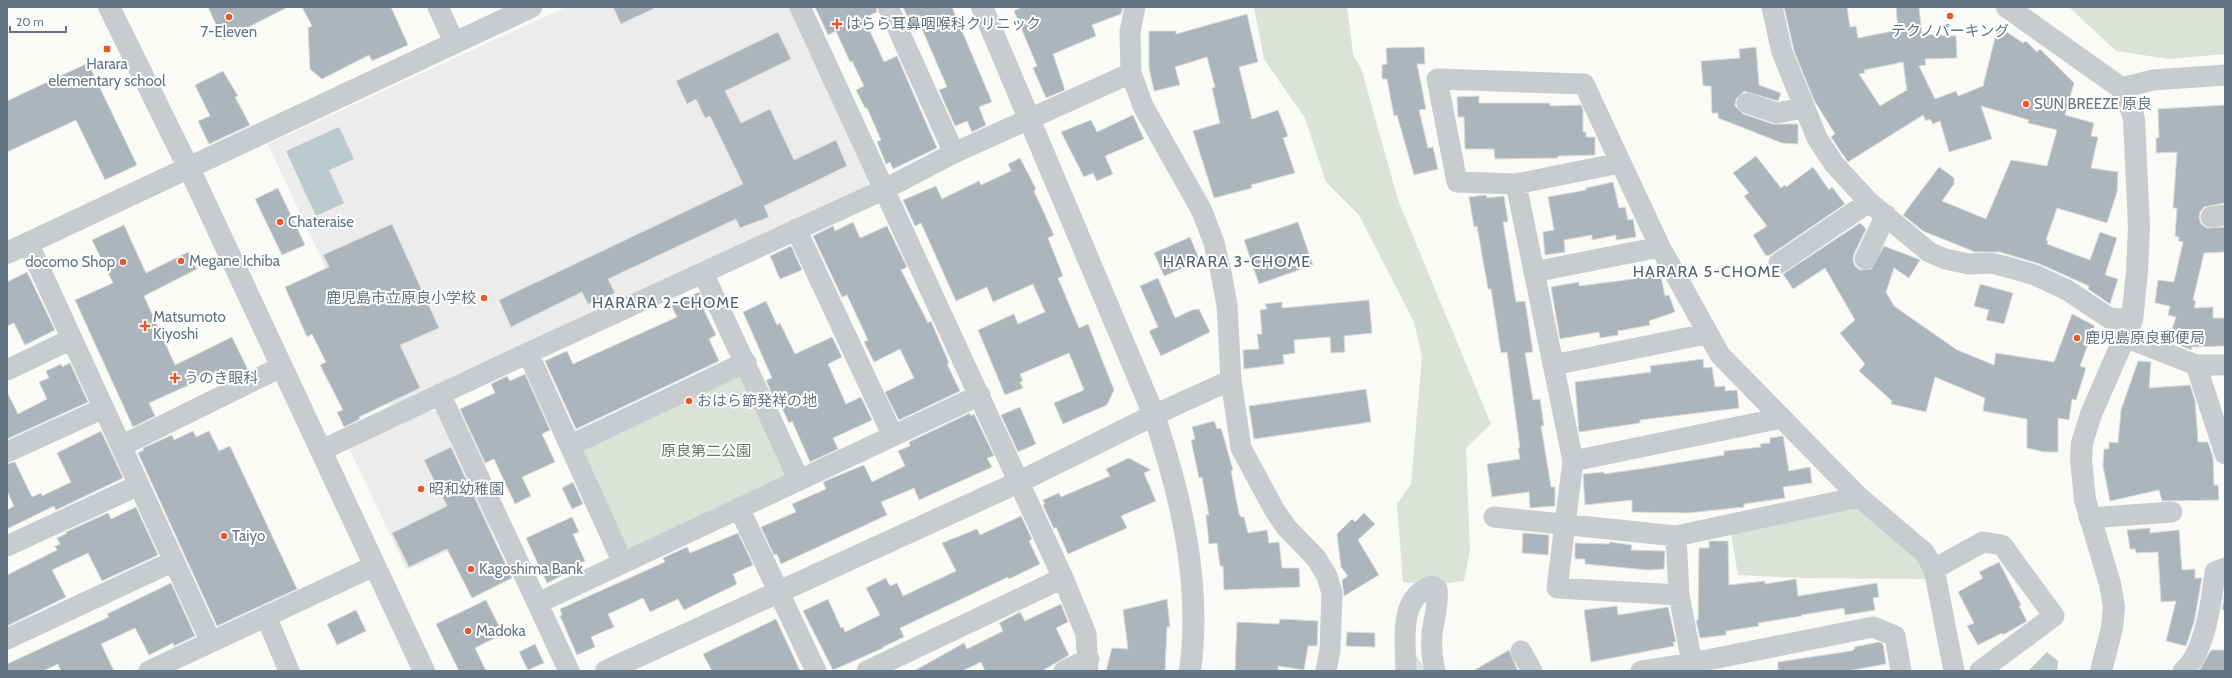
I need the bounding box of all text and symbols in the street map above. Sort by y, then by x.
scale bar [10,8,66,34]
marker: テクノパーキング [1945,11,1955,21]
marker: 7-Eleven [224,12,234,22]
text: 20 m [16,14,44,29]
place label: はらら耳鼻咽喉科クリニック [846,15,1041,33]
marker: はらら耳鼻咽喉科クリニック [831,18,843,30]
place label: テクノパーキング [1891,22,2009,40]
place label: 7-Eleven [201,23,257,41]
marker: Harara elementary school [102,44,112,54]
place label: Harara elementary school [48,55,166,90]
place label: SUN BREEZE 原良 [2034,95,2152,113]
marker: SUN BREEZE 原良 [2021,99,2031,109]
place label: Chateraise [288,213,354,231]
marker: Chateraise [275,217,285,227]
place label: Megane Ichiba [189,252,281,270]
district label: HARARA 3-CHOME [1163,252,1311,271]
place label: docomo Shop [25,253,115,271]
marker: Megane Ichiba [176,256,186,266]
marker: docomo Shop [118,257,128,267]
district label: HARARA 5-CHOME [1633,262,1781,281]
place label: 鹿児島市立原良小学校 [326,289,476,307]
marker: 鹿児島市立原良小学校 [479,293,489,303]
district label: HARARA 2-CHOME [592,293,740,312]
place label: Matsumoto Kiyoshi [153,308,226,343]
marker: Matsumoto Kiyoshi [140,321,150,331]
place label: 鹿児島原良郵便局 [2085,329,2205,347]
marker: 鹿児島原良郵便局 [2072,333,2082,343]
place label: うのき眼科 [184,369,259,387]
marker: うのき眼科 [169,372,181,384]
place label: おはら節発祥の地 [697,392,817,410]
marker: おはら節発祥の地 [684,396,694,406]
park label: 原良第二公園 [661,442,751,460]
place label: 昭和幼稚園 [429,480,504,498]
marker: 昭和幼稚園 [416,484,426,494]
place label: Taiyo [232,527,265,545]
marker: Taiyo [219,531,229,541]
place label: Kagoshima Bank [479,560,583,578]
marker: Kagoshima Bank [466,564,476,574]
place label: Madoka [476,622,527,640]
marker: Madoka [463,626,473,636]

